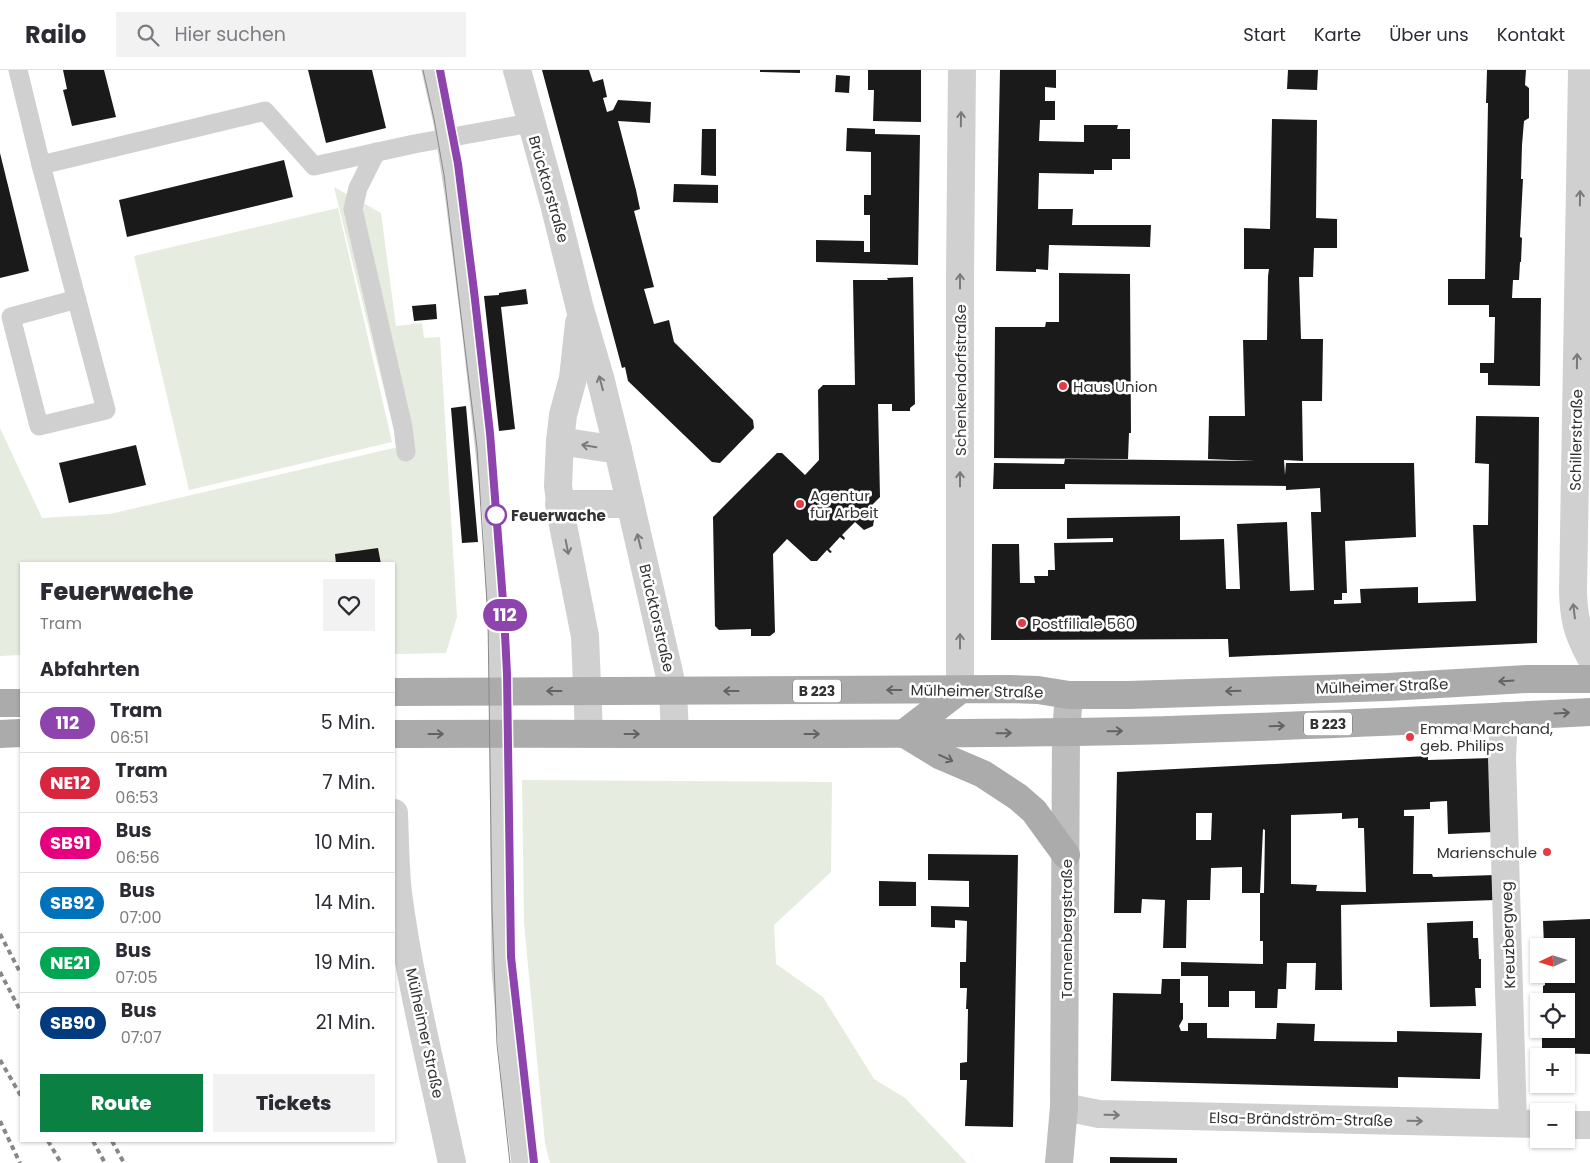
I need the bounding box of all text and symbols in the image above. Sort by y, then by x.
search box [116,12,466,57]
text: Railo [25,18,86,51]
icon: search [134,21,162,49]
text: Hier suchen [174,21,286,48]
text: Start [1243,22,1286,47]
text: Karte [1314,22,1361,47]
text: Über uns [1389,22,1469,47]
text: Kontakt [1497,22,1565,47]
one-way arrow [956,111,966,128]
street label: Brücktorstraße [524,133,574,245]
one-way arrow [1575,190,1585,206]
one-way arrow [955,274,965,290]
street label: Schenkendorfstraße [950,304,971,456]
one-way arrow [1572,353,1582,369]
one-way arrow [596,375,606,391]
place label: Haus Union [1073,376,1158,397]
marker: Haus Union [1057,380,1069,392]
street label: Schillerstraße [1565,389,1587,491]
one-way arrow [581,440,597,450]
one-way arrow [955,471,965,488]
place label: Agentur für Arbeit [810,485,878,523]
marker: Agentur für Arbeit [794,498,806,510]
marker: Feuerwache [485,504,507,526]
place label: Feuerwache [511,505,606,526]
one-way arrow [634,533,643,549]
one-way arrow [562,539,572,555]
street label: Brücktorstraße [634,562,680,674]
text: Feuerwache [40,575,194,608]
button: heart [323,579,375,631]
line badge: 112 [476,599,534,631]
text: 112 [493,602,517,627]
one-way arrow [1569,603,1579,619]
text: Tram [40,612,82,635]
place label: Postfiliale 560 [1032,613,1135,634]
marker: Postfiliale 560 [1016,617,1028,629]
one-way arrow [955,634,965,650]
text: Abfahrten [40,656,140,683]
street label: Mülheimer Straße [1315,673,1449,699]
one-way arrow [1499,676,1515,685]
street label: Mülheimer Straße [910,679,1044,703]
road number: B 223 [793,680,841,702]
one-way arrow [886,685,902,695]
one-way arrow [546,686,562,696]
one-way arrow [723,686,740,696]
one-way arrow [1225,686,1241,696]
text: Tram [110,697,162,724]
text: 5 Min. [321,709,375,736]
one-way arrow [1554,709,1570,718]
text: 112 [56,710,79,735]
road number: B 223 [1304,712,1352,736]
place label: Emma Marchand, geb. Philips [1420,718,1553,756]
one-way arrow [1269,721,1285,731]
text: 06:51 [110,726,149,749]
one-way arrow [1106,726,1123,736]
one-way arrow [996,728,1012,737]
one-way arrow [428,729,444,739]
one-way arrow [624,729,640,739]
one-way arrow [804,729,820,739]
marker: Emma Marchand, geb. Philips [1404,731,1416,743]
one-way arrow [938,753,953,763]
text: Tram [115,757,168,784]
text: 7 Min. [322,769,375,796]
text: NE12 [50,770,90,795]
text: 06:53 [115,786,158,809]
text: Bus [116,817,152,844]
text: 10 Min. [315,829,375,856]
text: SB91 [50,830,91,855]
place label: Marienschule [1437,842,1537,863]
text: 06:56 [116,846,160,869]
marker: Marienschule [1541,846,1553,858]
street label: Tannenbergstraße [1056,859,1077,999]
text: Bus [119,877,155,904]
street label: Kreuzbergweg [1496,881,1520,989]
text: 14 Min. [315,889,375,916]
text: SB92 [50,890,94,915]
text: 07:00 [119,906,162,929]
text: Bus [115,937,151,964]
north arrow [1530,938,1575,982]
map controls [1530,938,1575,1148]
text: 19 Min. [315,949,375,976]
text: NE21 [50,950,90,975]
text: 07:05 [115,966,158,989]
street label: Mülheimer Straße [401,966,449,1100]
button: locate [1530,993,1575,1038]
text: Bus [121,997,157,1024]
text: 21 Min. [316,1009,375,1036]
text: SB90 [50,1010,96,1035]
text: 07:07 [121,1026,162,1049]
button: + [1530,1048,1575,1093]
button: Route [40,1074,203,1132]
button: Tickets [213,1074,375,1132]
button: − [1530,1103,1575,1148]
street label: Elsa-Brändström-Straße [1209,1107,1393,1131]
one-way arrow [1104,1110,1120,1119]
one-way arrow [1406,1116,1422,1126]

